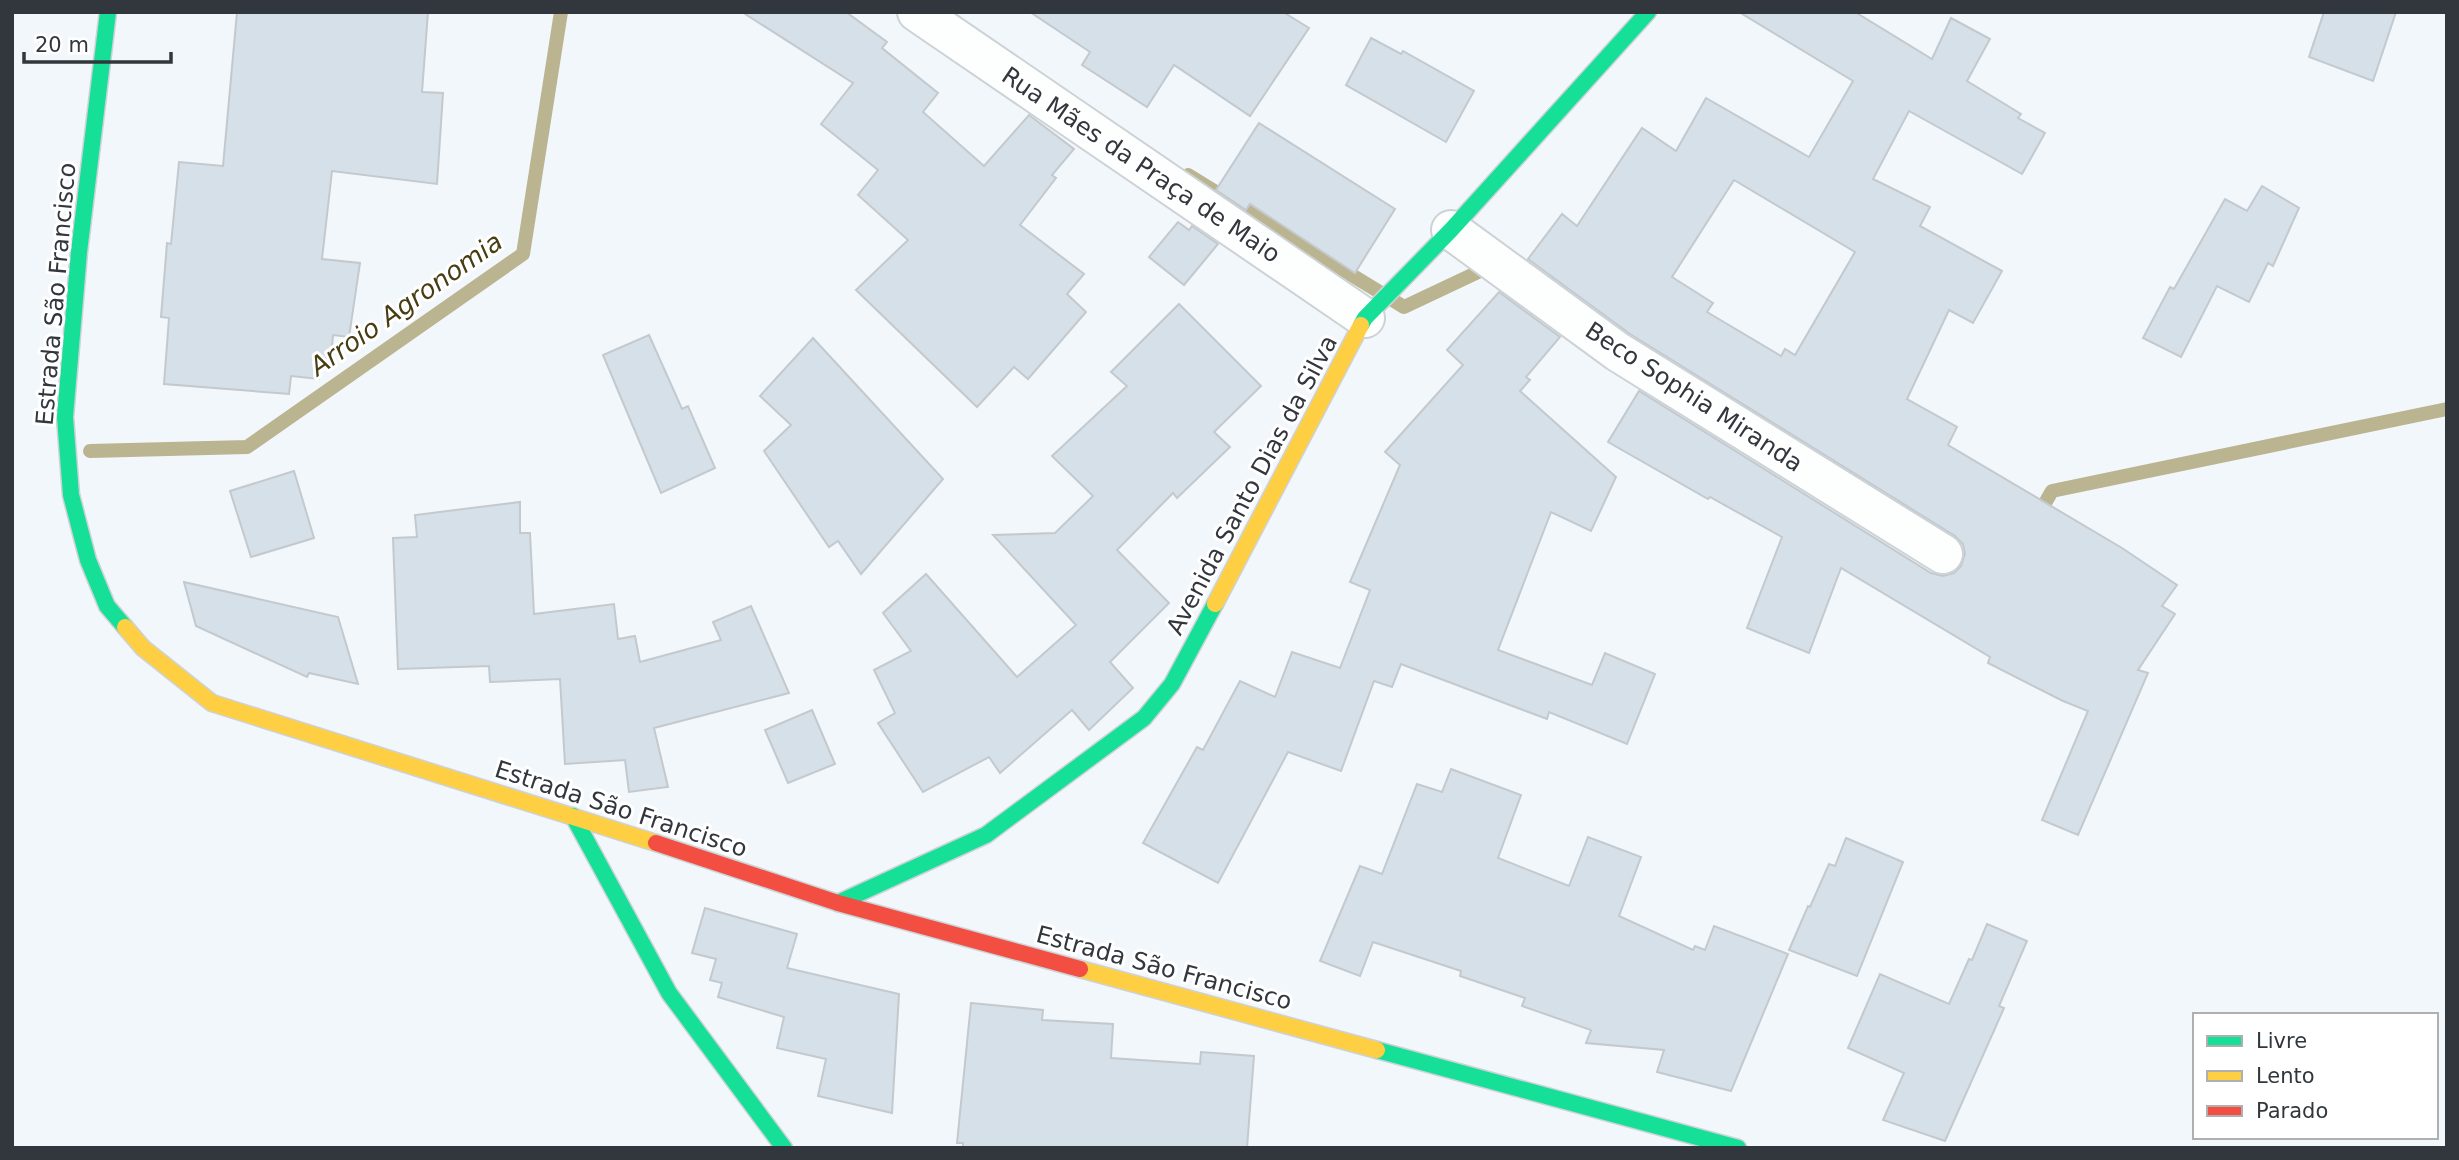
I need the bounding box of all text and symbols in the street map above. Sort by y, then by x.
scale bar [24,21,172,65]
text: 20 m [35,33,89,57]
street label: Rua Mães da Praça de Maio [997,61,1285,269]
street label: Estrada São Francisco [31,161,81,427]
water label: Arroio Agronomia [302,226,508,383]
street label: Beco Sophia Miranda [1580,316,1808,478]
street label: Avenida Santo Dias da Silva [1161,330,1343,640]
street label: Estrada São Francisco [491,755,751,863]
street label: Estrada São Francisco [1033,920,1295,1016]
legend [2193,1013,2438,1139]
text: Livre [2256,1029,2307,1053]
text: Lento [2256,1064,2315,1088]
text: Parado [2256,1099,2328,1123]

